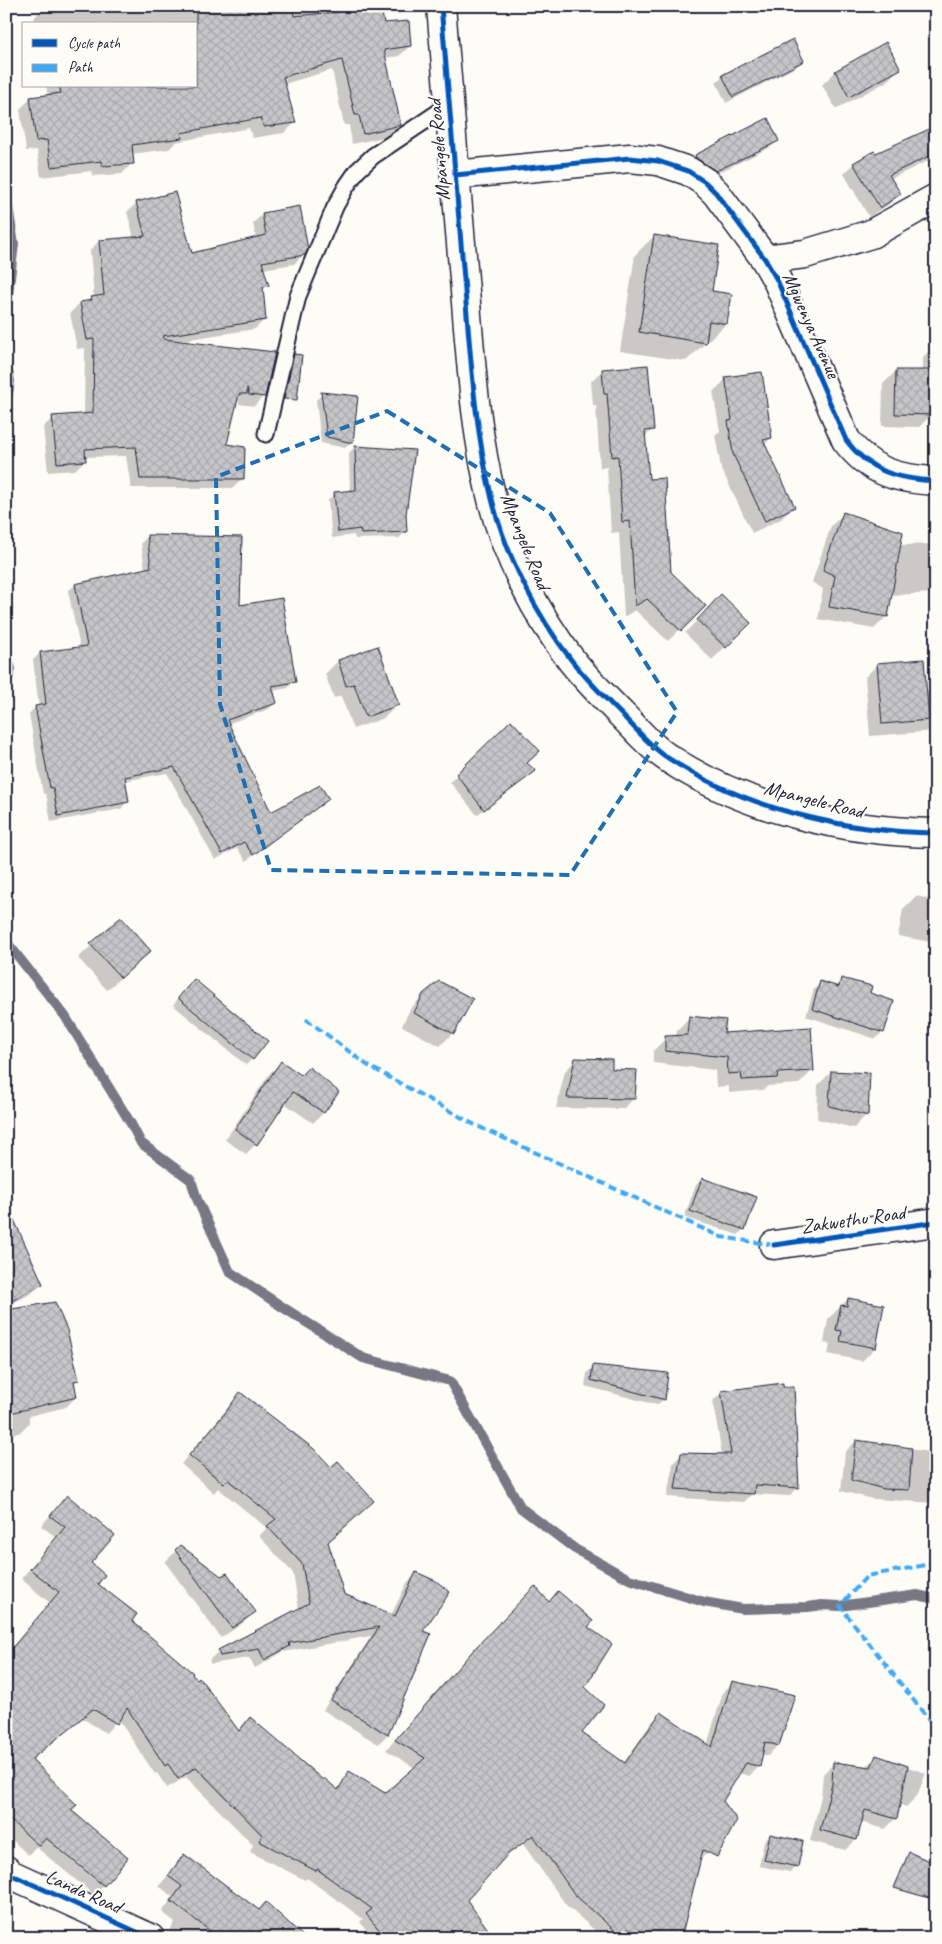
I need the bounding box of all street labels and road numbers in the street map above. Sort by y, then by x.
street label: Mpangele Road [421,95,455,202]
street label: Mgwenya Avenue [777,268,847,383]
street label: Mpangele Road [495,489,557,596]
street label: Mpangele Road [762,775,869,825]
street label: Zakwethu Road [800,1199,910,1239]
street label: Landa Road [42,1864,129,1921]

